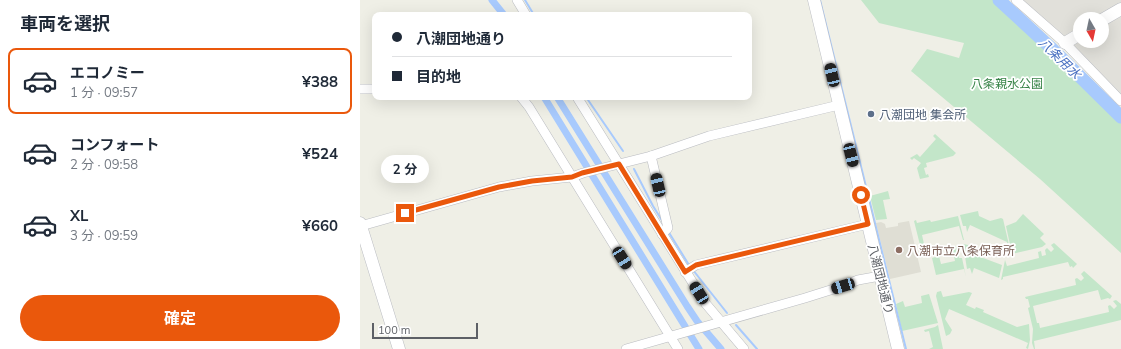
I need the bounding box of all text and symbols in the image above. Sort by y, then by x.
text: 車両を選択 [20,12,110,35]
north arrow [1073,12,1109,48]
map controls [1073,12,1109,48]
text: 八潮団地通り [416,29,506,48]
water label: 八条用水 [1036,34,1086,83]
car [823,62,841,88]
icon: car [22,63,58,99]
text: エコノミー [70,63,145,82]
text: 目的地 [416,67,461,86]
text: ¥388 [302,72,338,91]
park label: 八条親水公園 [971,76,1043,91]
text: 1 分 · 09:57 [70,84,138,100]
place label: 八潮団地 集会所 [879,107,966,122]
marker: 八潮団地 集会所 [866,109,876,119]
icon: car [22,135,58,171]
text: コンフォート [70,135,160,154]
car [842,142,860,168]
text: ¥524 [302,144,338,163]
callout: 2 分 [381,155,429,183]
text: 2 分 · 09:58 [70,156,138,172]
text: 2 分 [393,161,417,177]
car [649,172,667,198]
route start [852,186,870,204]
route end [396,204,414,222]
text: XL [70,206,88,225]
icon: car [22,207,58,243]
text: ¥660 [302,216,338,235]
text: 3 分 · 09:59 [70,227,138,243]
street label: 八潮団地通り [865,242,897,316]
place label: 八潮市立八条保育所 [907,243,1015,258]
car [611,245,633,271]
marker: 八潮市立八条保育所 [894,245,904,255]
car [830,277,856,295]
car [688,280,710,306]
button: 確定 [20,295,340,341]
scale bar [372,321,478,340]
text: 100 m [378,323,410,337]

